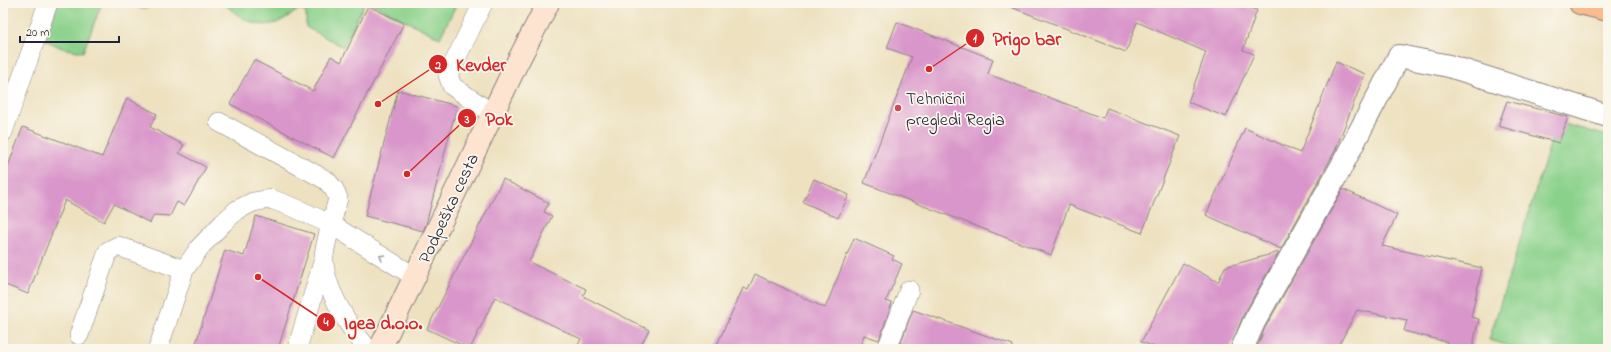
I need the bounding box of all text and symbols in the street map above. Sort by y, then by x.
scale bar [20,18,119,44]
callout: Prigo bar [965,23,1069,54]
text: 20 m [26,24,49,42]
text: Prigo bar [993,27,1062,56]
text: 1 [973,30,977,48]
callout: Kevder [428,49,514,80]
text: Kevder [456,53,507,80]
text: 2 [434,57,441,75]
place label: Tehnični pregledi Regia [906,87,1005,135]
callout: Pok [457,103,521,134]
marker: Tehnični pregledi Regia [893,103,903,113]
text: Pok [485,107,513,134]
text: 3 [464,111,470,129]
street label: Podpeška cesta [413,149,487,268]
one-way arrow [379,254,386,262]
callout: Igea d.o.o. [316,307,431,338]
text: Igea d.o.o. [344,311,422,340]
text: 4 [323,314,329,332]

